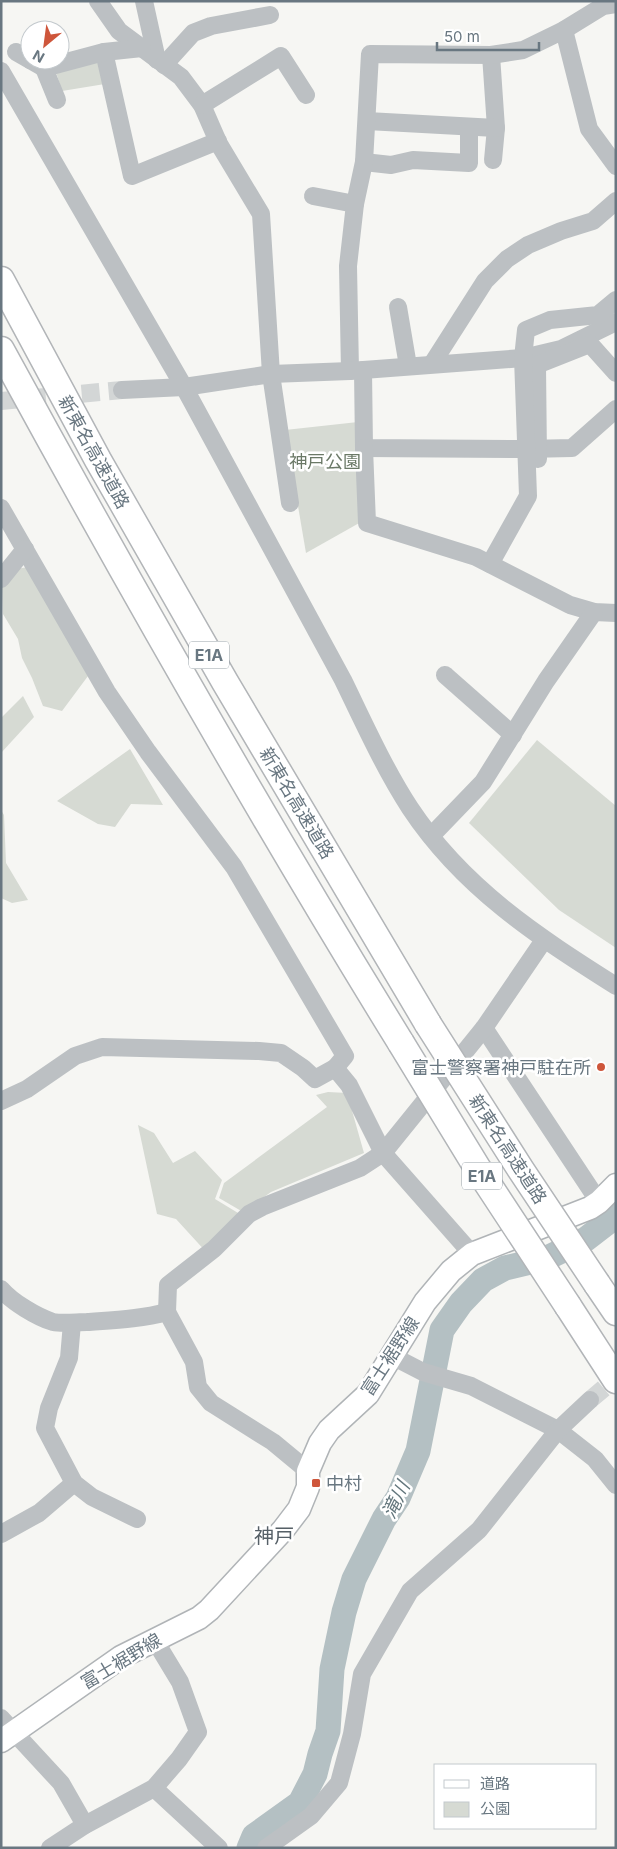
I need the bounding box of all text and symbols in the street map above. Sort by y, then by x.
north arrow [20,20,70,70]
scale bar [437,20,540,52]
text: 50 m [444,27,480,46]
text: N [30,47,47,67]
street label: 新東名高速道路 [54,392,134,512]
park label: 神戸公園 [289,451,361,472]
road number: E1A [189,642,229,668]
street label: 新東名高速道路 [256,744,338,862]
place label: 富士警察署神戸駐在所 [411,1057,591,1078]
marker: 富士警察署神戸駐在所 [595,1061,607,1073]
street label: 新東名高速道路 [465,1090,551,1208]
road number: E1A [462,1162,502,1190]
street label: 富士裾野線 [357,1313,423,1399]
place label: 中村 [326,1473,362,1494]
water label: 滝川 [377,1476,416,1522]
marker: 中村 [310,1477,322,1489]
district label: 神戸 [254,1524,294,1548]
street label: 富士裾野線 [77,1629,165,1693]
legend [434,1764,597,1829]
text: 道路 [480,1774,510,1793]
text: 公園 [480,1799,510,1818]

